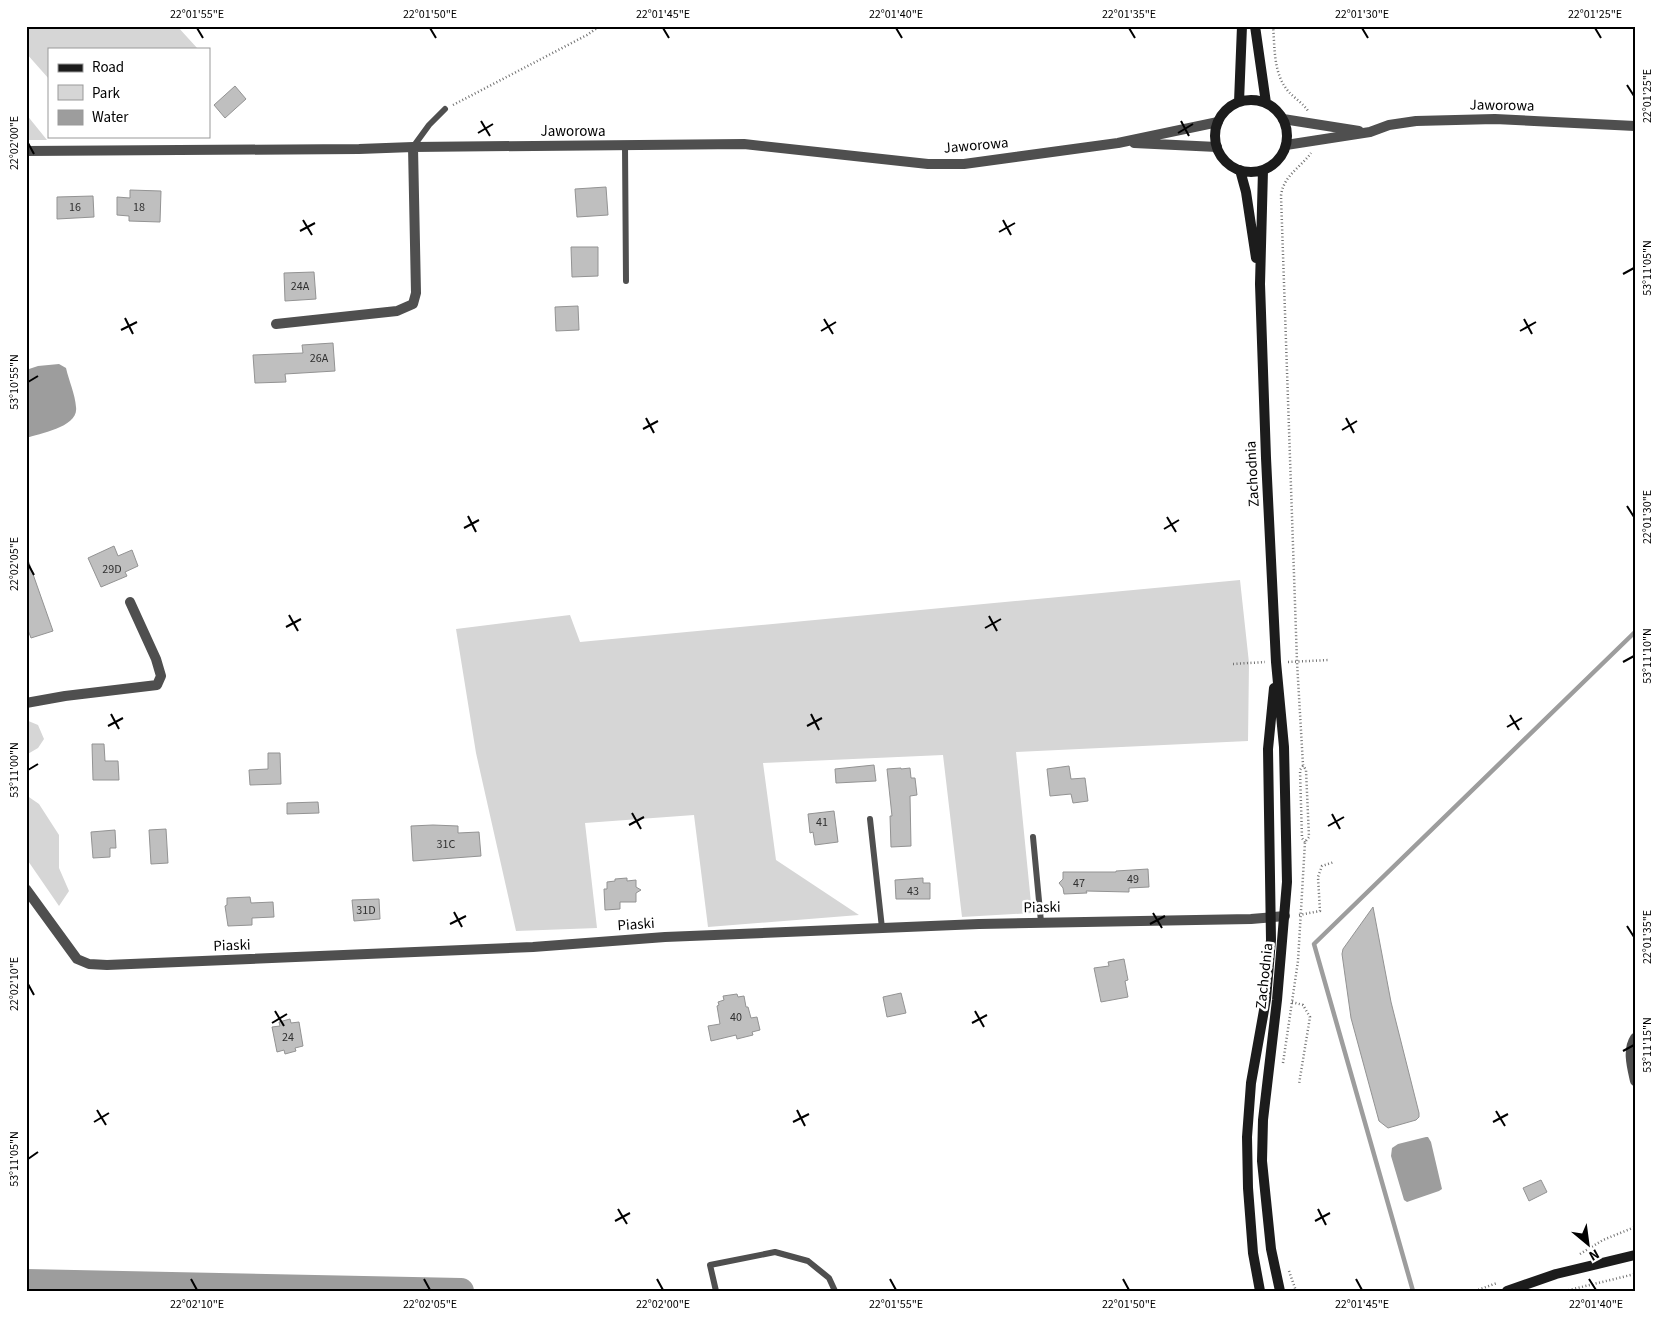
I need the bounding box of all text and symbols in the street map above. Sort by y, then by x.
text: 22°01'55"E [170,6,224,23]
text: 22°01'50"E [403,6,457,23]
text: 22°01'45"E [636,6,690,23]
text: 22°01'40"E [869,6,923,23]
text: 22°01'35"E [1102,6,1156,23]
text: 22°01'30"E [1335,6,1389,23]
text: 22°01'25"E [1568,6,1622,23]
legend [48,48,210,138]
text: Road [92,57,124,78]
text: 22°01'25"E [1639,69,1656,123]
text: Park [92,83,121,104]
street label: Jaworowa [1469,94,1535,117]
text: Water [92,107,129,128]
text: 22°02'00"E [6,116,23,170]
street label: Jaworowa [541,121,605,142]
street label: Jaworowa [943,132,1009,159]
house number: 16 [69,199,81,216]
house number: 18 [133,199,145,216]
text: 53°11'05"N [1639,240,1656,296]
house number: 24A [291,278,310,295]
house number: 26A [310,350,329,367]
text: 53°10'55"N [6,354,23,410]
street label: Zachodnia [1240,440,1265,508]
text: 22°01'30"E [1639,490,1656,544]
text: 22°02'05"E [6,537,23,591]
house number: 29D [102,561,122,578]
text: 53°11'10"N [1639,628,1656,684]
text: 53°11'00"N [6,742,23,798]
house number: 41 [816,814,828,831]
house number: 31C [437,836,456,853]
house number: 49 [1127,871,1139,888]
house number: 47 [1073,875,1085,892]
house number: 43 [907,883,919,900]
street label: Piaski [1023,897,1061,918]
house number: 31D [356,902,376,919]
text: 22°01'35"E [1639,910,1656,964]
street label: Piaski [617,913,655,936]
street label: Piaski [213,934,251,957]
street label: Zachodnia [1251,942,1278,1010]
text: 22°02'10"E [6,957,23,1011]
house number: 40 [730,1009,742,1026]
text: 53°11'15"N [1639,1017,1656,1073]
house number: 24 [282,1029,294,1046]
text: 53°11'05"N [6,1131,23,1187]
north arrow [1564,1220,1614,1270]
text: N [1585,1243,1603,1265]
text: 22°02'10"E [170,1296,224,1313]
text: 22°02'05"E [403,1296,457,1313]
text: 22°02'00"E [636,1296,690,1313]
text: 22°01'55"E [869,1296,923,1313]
text: 22°01'50"E [1102,1296,1156,1313]
text: 22°01'45"E [1335,1296,1389,1313]
text: 22°01'40"E [1569,1296,1623,1313]

